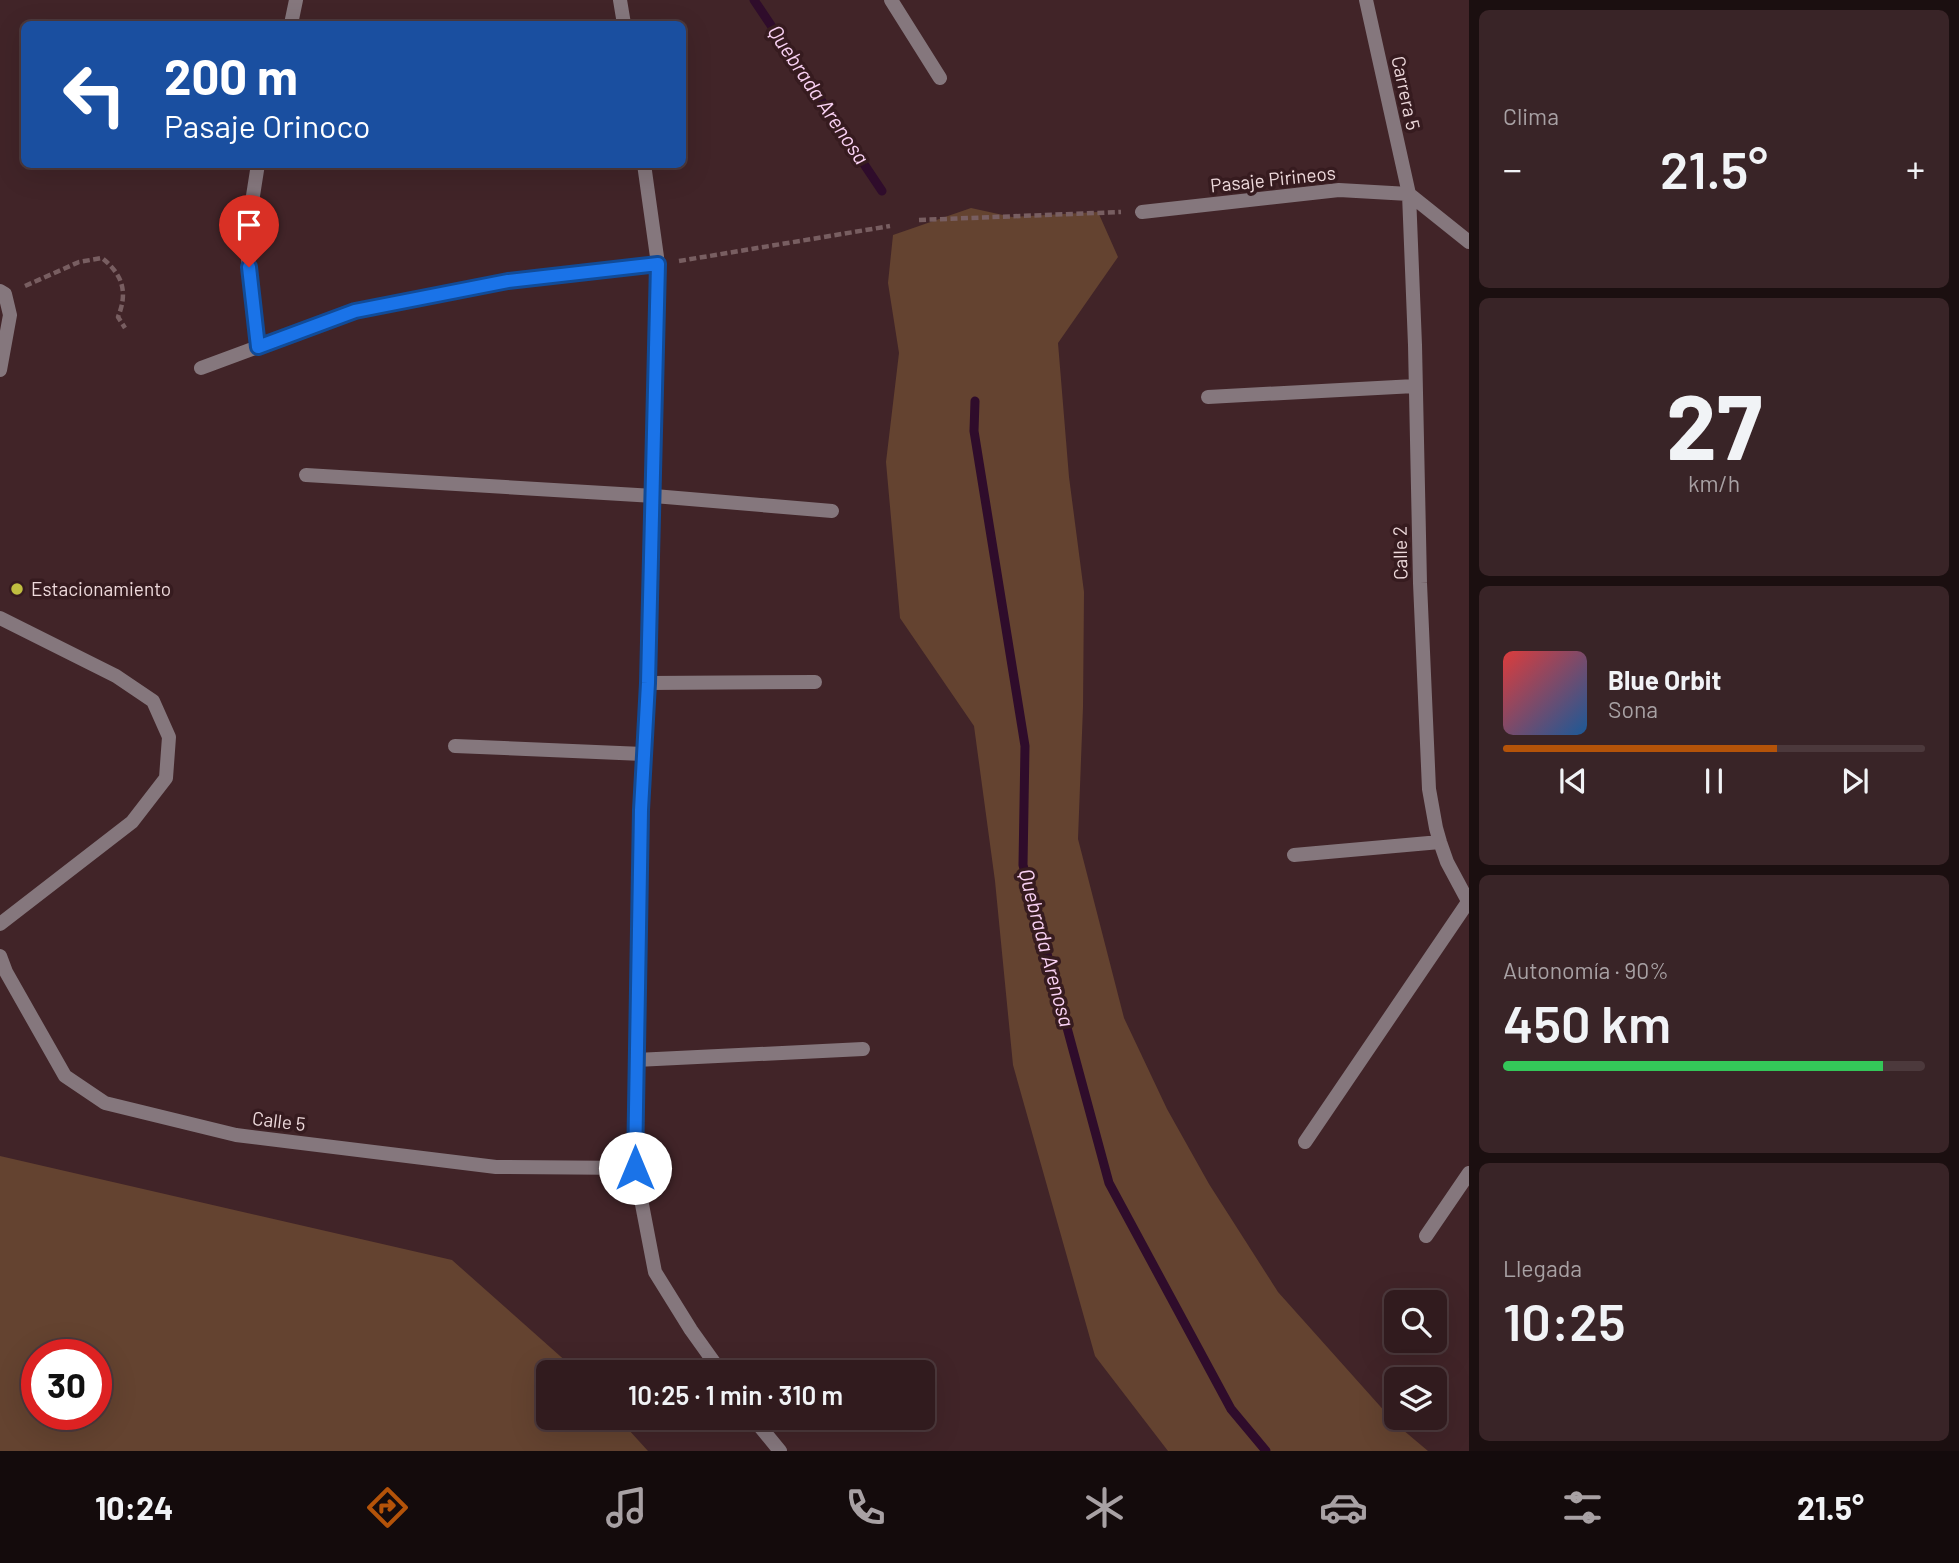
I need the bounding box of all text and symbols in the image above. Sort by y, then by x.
water label: Quebrada Arenosa [763,20,875,169]
text: 200 m [164,46,298,105]
icon: left [49,49,140,140]
street label: Carrera 5 [1387,54,1426,132]
text: Clima [1503,102,1559,130]
text: Pasaje Orinoco [164,106,370,144]
text: 21.5° [1660,137,1768,199]
text: − [1503,145,1522,191]
text: + [1906,145,1925,191]
street label: Pasaje Pirineos [1209,160,1337,197]
pin [219,195,279,267]
icon: arrive [230,206,268,244]
text: 27 [1666,369,1762,478]
text: km/h [1688,469,1740,497]
street label: Calle 2 [1388,526,1411,580]
place label: Estacionamiento [31,577,171,600]
marker: Estacionamiento [9,581,25,597]
text: Blue Orbit [1608,664,1721,695]
text: Sona [1608,695,1658,723]
icon: previous [1554,762,1592,800]
icon: pause [1695,762,1733,800]
icon: next [1836,762,1874,800]
water label: Quebrada Arenosa [1014,866,1081,1029]
text: Autonomía · 90% [1503,956,1669,984]
text: 450 km [1503,991,1671,1053]
street label: Calle 5 [251,1106,307,1135]
position arrow [598,1131,672,1205]
text: Llegada [1503,1254,1582,1282]
text: 10:25 [1503,1289,1626,1351]
map controls [1384,1290,1447,1430]
button: search [1384,1290,1447,1353]
speed limit sign: 30 [21,1339,112,1430]
button: layers [1384,1367,1447,1430]
text: 10:25 · 1 min · 310 m [628,1379,843,1410]
icon: directions [363,1483,412,1532]
icon: music [602,1483,651,1532]
icon: phone [841,1483,890,1532]
icon: climate [1080,1483,1129,1532]
icon: car [1319,1483,1368,1532]
icon: filters [1558,1483,1607,1532]
text: 10:24 [95,1488,173,1526]
text: 21.5° [1797,1488,1864,1526]

